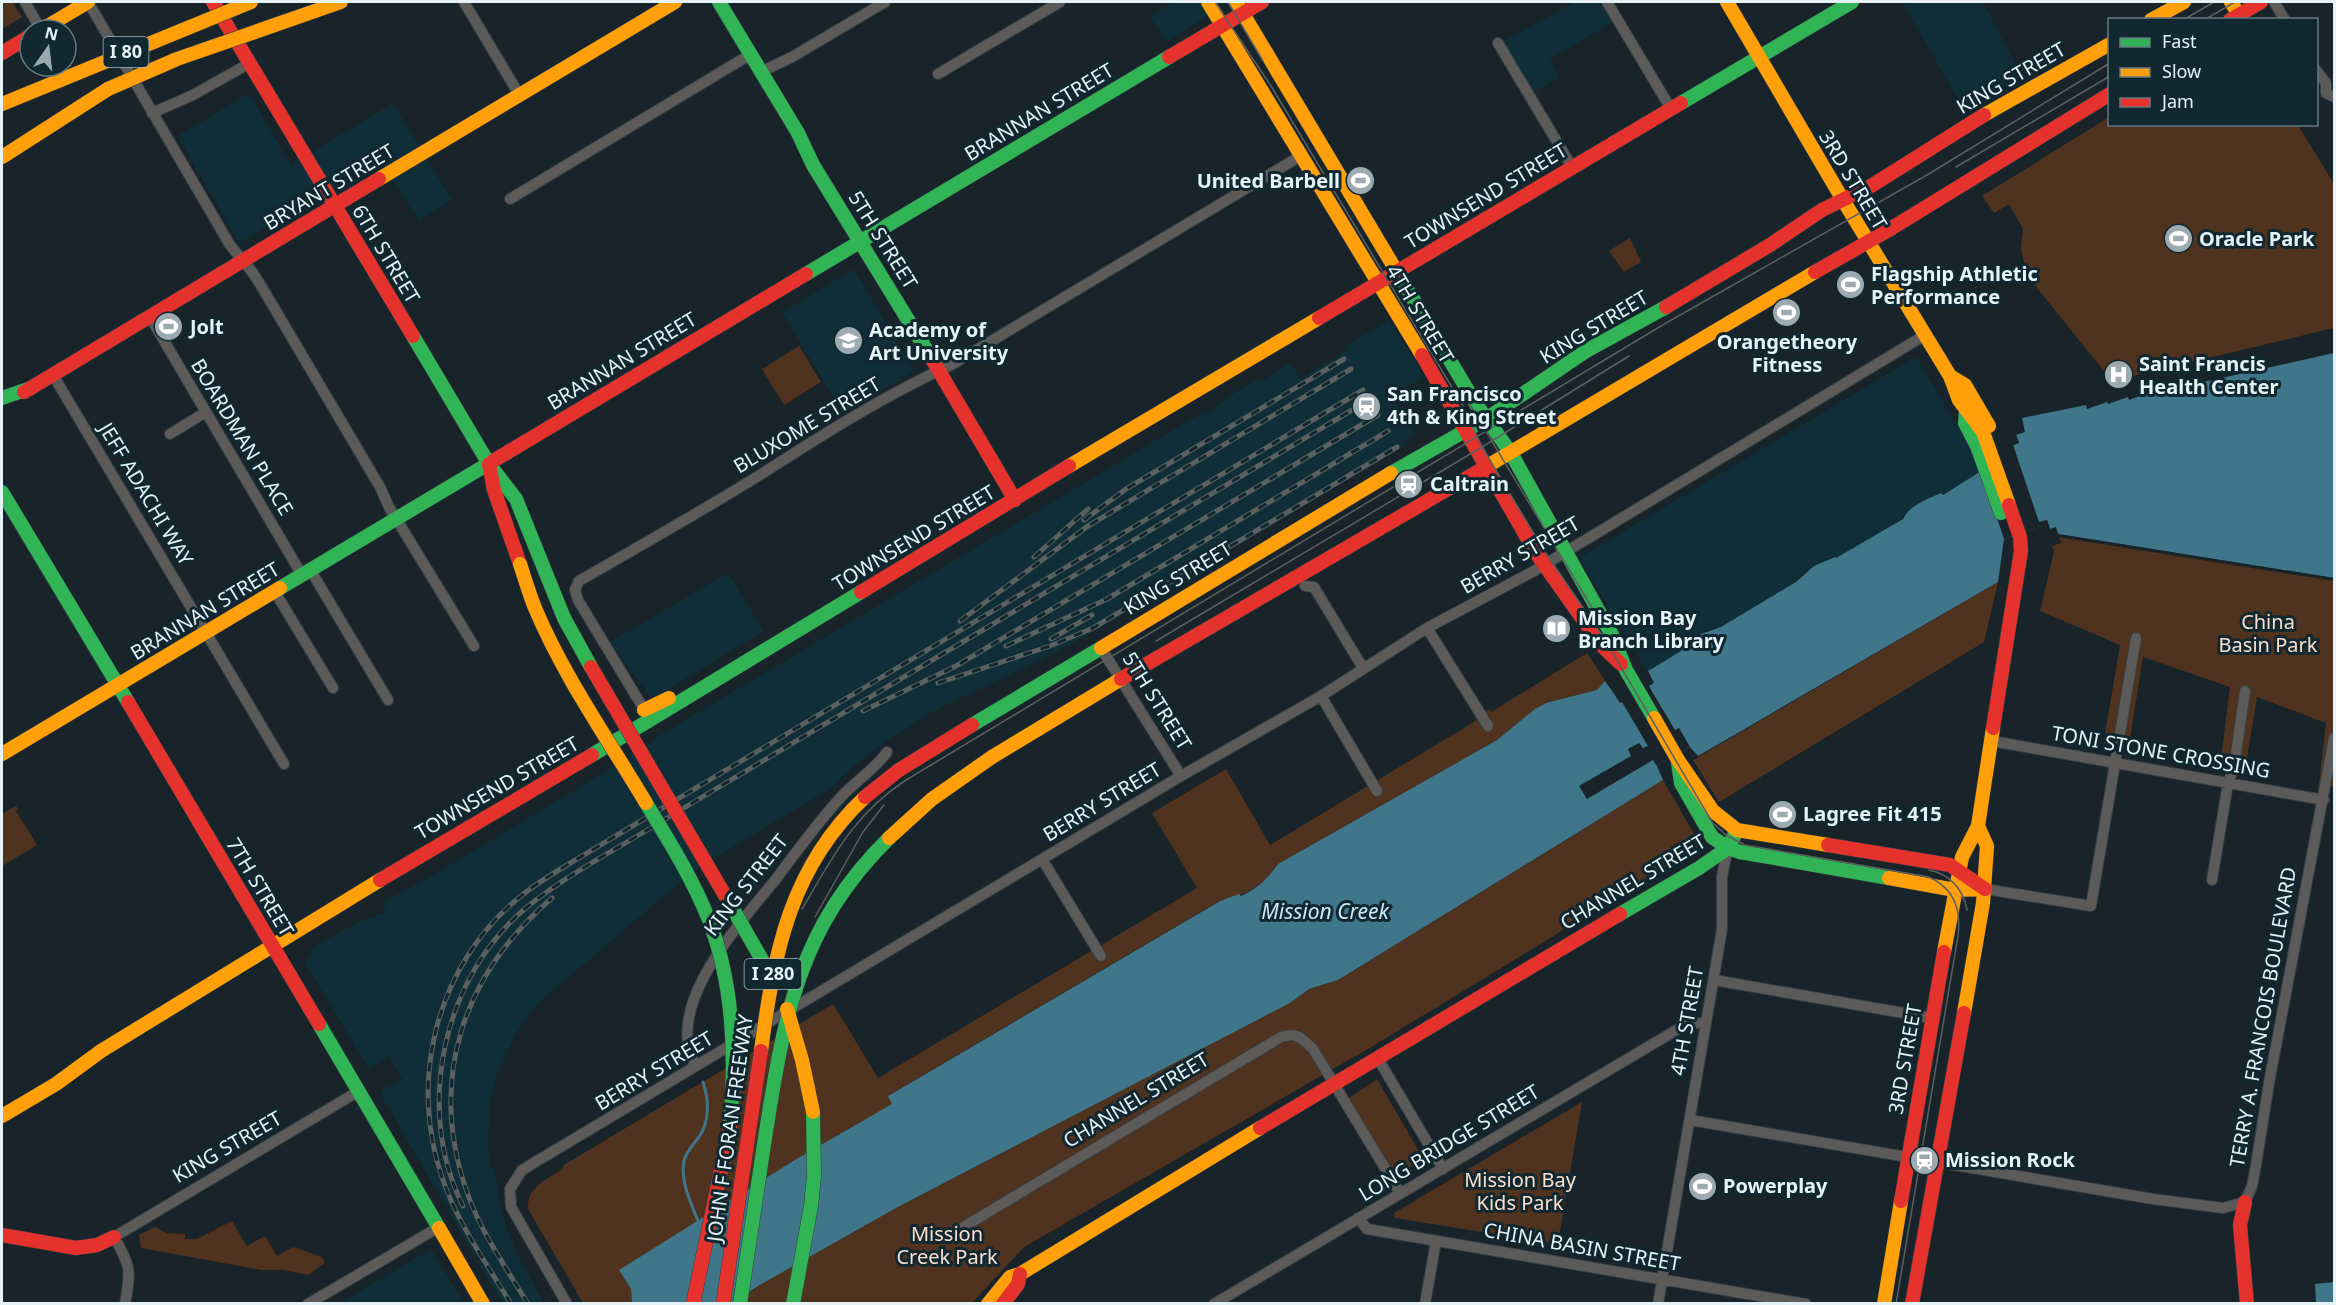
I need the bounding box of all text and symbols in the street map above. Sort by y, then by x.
north arrow [18,18,78,78]
legend [2108,18,2318,126]
text: N [43,21,61,46]
text: Fast [2162,29,2197,53]
street label: KING STREET [1951,35,2070,120]
road number: I 80 [104,37,148,67]
street label: BRANNAN STREET [959,56,1118,167]
text: Slow [2162,59,2201,83]
text: Jam [2160,89,2194,113]
street label: 3RD STREET [1813,125,1894,235]
street label: TOWNSEND STREET [1400,136,1572,255]
street label: BRYANT STREET [258,137,399,236]
sports icon: United Barbell [1345,165,1377,197]
place label: United Barbell [1197,167,1340,194]
street label: 5TH STREET [843,186,924,294]
street label: 6TH STREET [346,199,426,308]
sports icon: Oracle Park [2162,223,2194,255]
place label: Oracle Park [2199,225,2315,252]
street label: 4TH STREET [1380,259,1460,368]
place label: Flagship Athletic Performance [1871,260,2038,310]
sports icon: Flagship Athletic Performance [1834,269,1866,301]
street label: KING STREET [1534,284,1653,370]
sports icon: Orangetheory Fitness [1771,296,1803,328]
street label: BRANNAN STREET [542,305,701,416]
sports icon: Jolt [153,311,185,343]
place label: Jolt [188,313,224,340]
place label: Academy of Art University [869,316,1009,366]
school or university icon: Academy of Art University [832,325,864,357]
place label: Orangetheory Fitness [1717,328,1858,378]
place label: Saint Francis Health Center [2139,350,2278,400]
street label: BOARDMAN PLACE [185,353,300,520]
hospital icon: Saint Francis Health Center [2102,359,2134,391]
street label: BLUXOME STREET [728,370,885,479]
place label: San Francisco 4th & King Street [1387,380,1557,430]
station icon: San Francisco 4th & King Street [1350,390,1382,422]
street label: JEFF ADACHI WAY [92,416,200,571]
station icon: Caltrain [1393,468,1425,500]
place label: Caltrain [1430,470,1509,497]
street label: TOWNSEND STREET [828,478,1000,597]
street label: BERRY STREET [1455,510,1584,600]
street label: KING STREET [1118,535,1237,621]
street label: BRANNAN STREET [125,555,284,666]
place label: Mission Bay Branch Library [1578,604,1725,654]
park label: China Basin Park [2219,608,2318,658]
library icon: Mission Bay Branch Library [1541,613,1573,645]
street label: 5TH STREET [1117,647,1198,755]
street label: TONI STONE CROSSING [2050,719,2273,784]
street label: TOWNSEND STREET [410,730,584,845]
street label: BERRY STREET [1038,756,1166,848]
sports icon: Lagree Fit 415 [1766,798,1798,830]
place label: Lagree Fit 415 [1803,800,1942,827]
street label: CHANNEL STREET [1555,827,1711,936]
street label: KING STREET [697,828,794,941]
street label: 7TH STREET [220,832,300,941]
street label: TERRY A. FRANCOIS BOULEVARD [2223,865,2302,1169]
water label: Mission Creek [1261,897,1390,925]
road number: I 280 [744,959,802,989]
street label: 4TH STREET [1664,964,1709,1078]
street label: 3RD STREET [1882,1002,1927,1116]
street label: JOHN F FORAN FREEWAY [700,1012,759,1245]
street label: BERRY STREET [590,1025,718,1117]
street label: CHANNEL STREET [1058,1045,1214,1154]
street label: LONG BRIDGE STREET [1353,1078,1544,1207]
street label: KING STREET [167,1104,286,1189]
station icon: Mission Rock [1908,1144,1940,1176]
place label: Mission Rock [1945,1146,2076,1173]
park label: Mission Bay Kids Park [1464,1166,1577,1216]
sports icon: Powerplay [1686,1170,1718,1202]
place label: Powerplay [1723,1172,1828,1199]
street label: CHINA BASIN STREET [1482,1216,1683,1277]
park label: Mission Creek Park [896,1220,998,1270]

